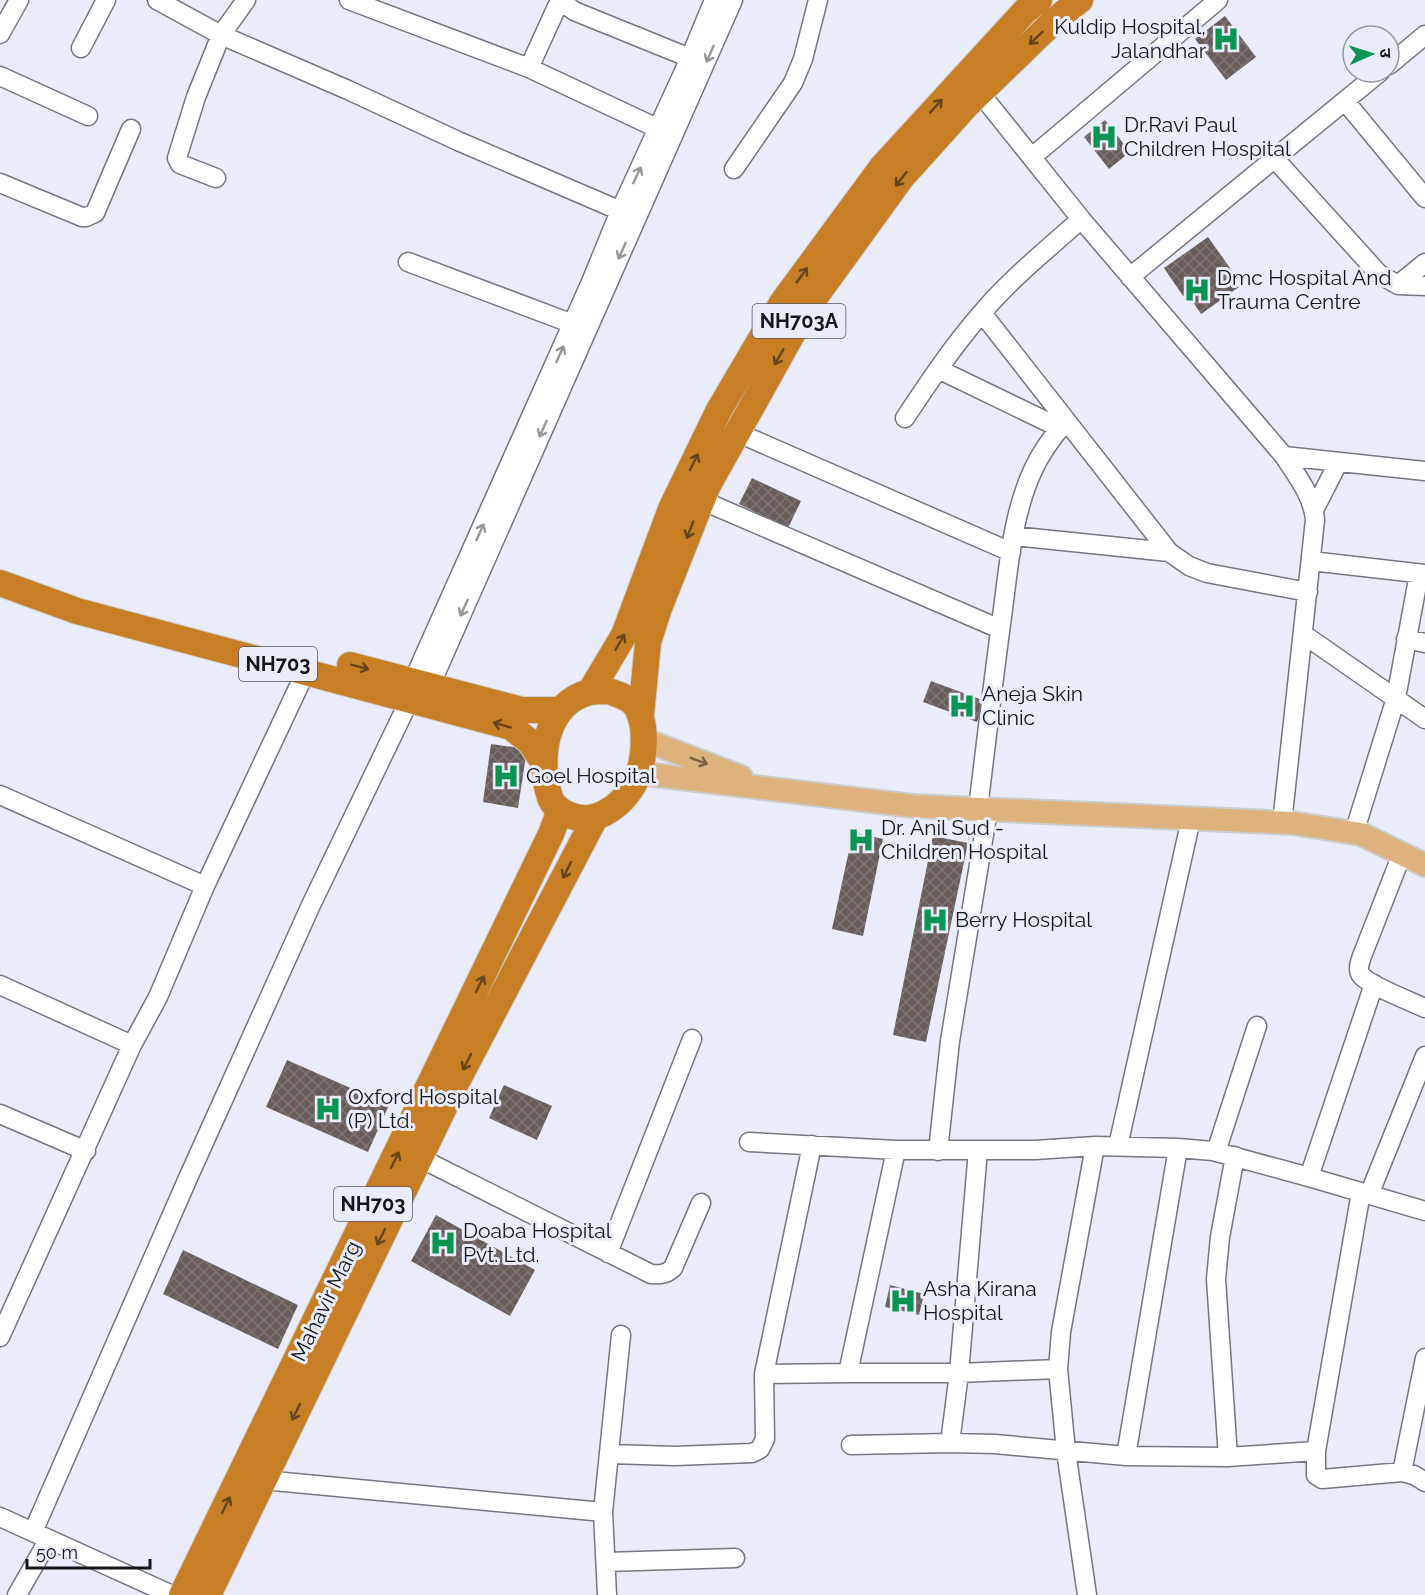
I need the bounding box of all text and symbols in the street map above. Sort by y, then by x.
place label: Kuldip Hospital, Jalandhar [1054,14,1207,63]
hospital icon: Kuldip Hospital, Jalandhar [1211,24,1241,54]
north arrow [1341,24,1401,84]
one-way arrow [1028,31,1043,46]
one-way arrow [703,44,715,62]
text: उ [1376,48,1395,59]
one-way arrow [929,99,943,114]
place label: Dr.Ravi Paul Children Hospital [1124,112,1291,161]
hospital icon: Dr.Ravi Paul Children Hospital [1089,122,1119,152]
one-way arrow [632,167,644,185]
one-way arrow [895,171,908,187]
one-way arrow [616,242,628,260]
place label: Dmc Hospital And Trauma Centre [1217,265,1391,314]
one-way arrow [796,268,808,284]
hospital icon: Dmc Hospital And Trauma Centre [1182,275,1212,305]
road number: NH703A [752,304,846,338]
one-way arrow [555,345,566,363]
one-way arrow [773,348,785,365]
one-way arrow [537,420,549,438]
one-way arrow [689,453,700,471]
one-way arrow [684,520,695,539]
one-way arrow [475,523,486,542]
one-way arrow [458,598,470,616]
one-way arrow [614,634,626,651]
road number: NH703 [239,647,317,681]
one-way arrow [350,662,369,674]
place label: Aneja Skin Clinic [982,681,1083,730]
hospital icon: Aneja Skin Clinic [947,691,977,721]
one-way arrow [493,719,512,730]
one-way arrow [689,756,708,767]
hospital icon: Goel Hospital [491,761,521,791]
place label: Goel Hospital [526,763,656,788]
place label: Dr. Anil Sud - Children Hospital [881,815,1048,864]
hospital icon: Dr. Anil Sud - Children Hospital [846,825,876,855]
one-way arrow [561,860,572,878]
hospital icon: Berry Hospital [920,905,950,935]
place label: Berry Hospital [955,907,1092,932]
one-way arrow [474,975,486,993]
one-way arrow [461,1052,473,1070]
place label: Oxford Hospital (P) Ltd. [348,1084,499,1133]
hospital icon: Oxford Hospital (P) Ltd. [313,1094,343,1124]
one-way arrow [389,1151,401,1169]
road number: NH703 [334,1187,412,1221]
place label: Doaba Hospital Pvt. Ltd. [463,1218,612,1267]
one-way arrow [375,1227,387,1245]
hospital icon: Doaba Hospital Pvt. Ltd. [428,1228,458,1258]
street label: Mahavir Marg [286,1236,365,1365]
place label: Asha Kirana Hospital [923,1276,1037,1325]
hospital icon: Asha Kirana Hospital [888,1286,918,1316]
one-way arrow [289,1402,301,1420]
one-way arrow [221,1496,233,1514]
scale bar [27,1532,150,1570]
text: 50 m [36,1542,78,1563]

